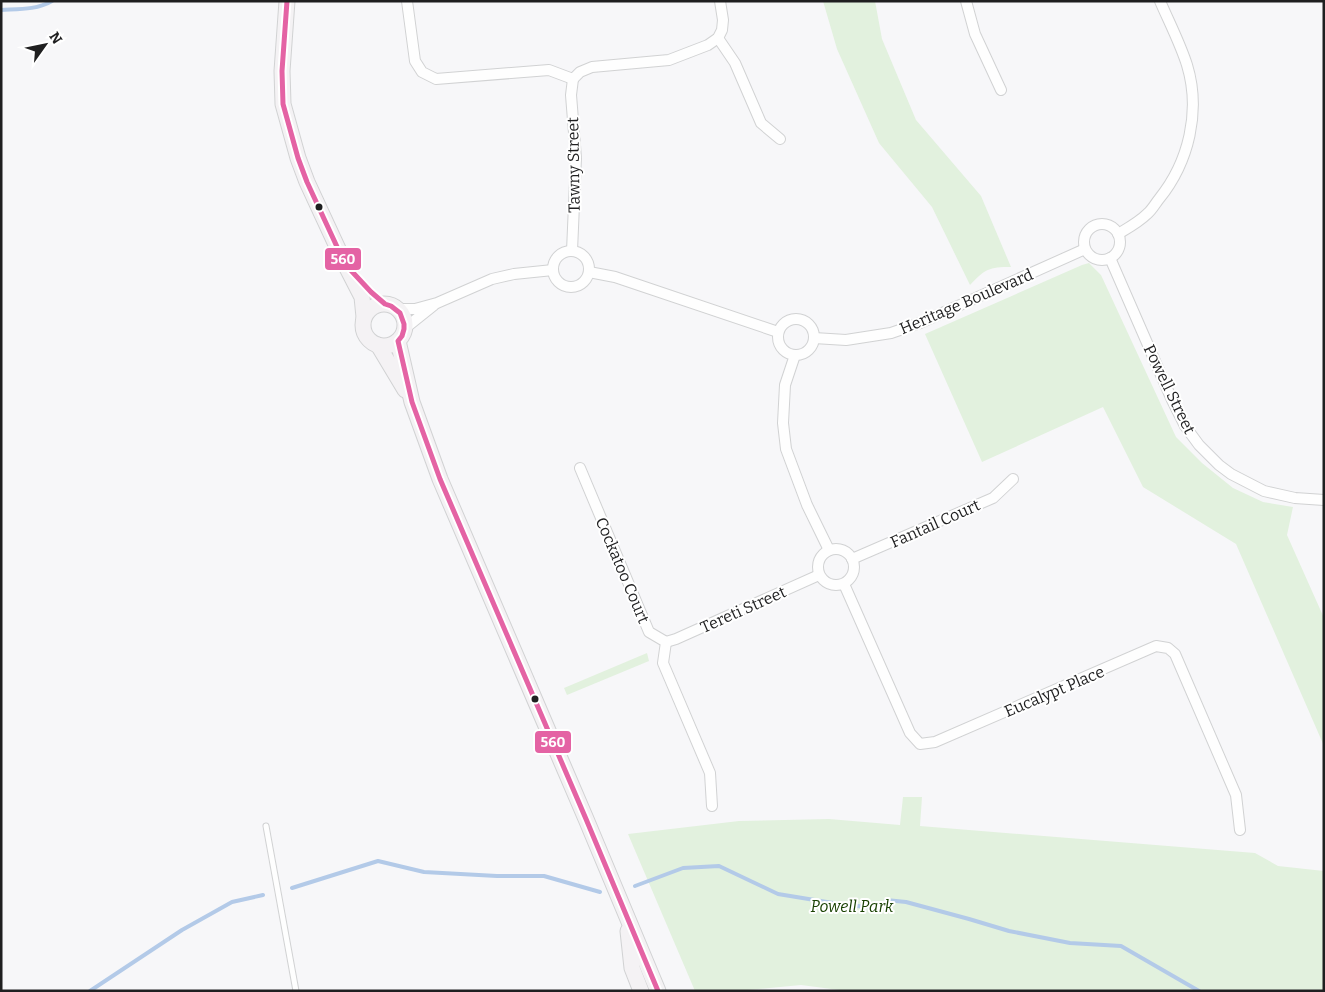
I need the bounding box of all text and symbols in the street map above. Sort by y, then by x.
north arrow [20,20,70,70]
text: N [45,29,66,48]
street label: Tawny Street [563,117,584,213]
unlabelled marker [314,202,324,212]
line badge: 560 [324,247,362,271]
text: 560 [331,251,356,268]
street label: Heritage Boulevard [897,265,1036,338]
street label: Powell Street [1140,341,1199,437]
street label: Fantail Court [887,495,983,552]
street label: Cockatoo Court [592,514,654,626]
street label: Tereti Street [697,582,789,637]
street label: Eucalypt Place [1001,662,1107,721]
unlabelled marker [530,694,540,704]
line badge: 560 [534,730,572,754]
text: 560 [541,734,566,751]
park label: Powell Park [811,897,894,916]

